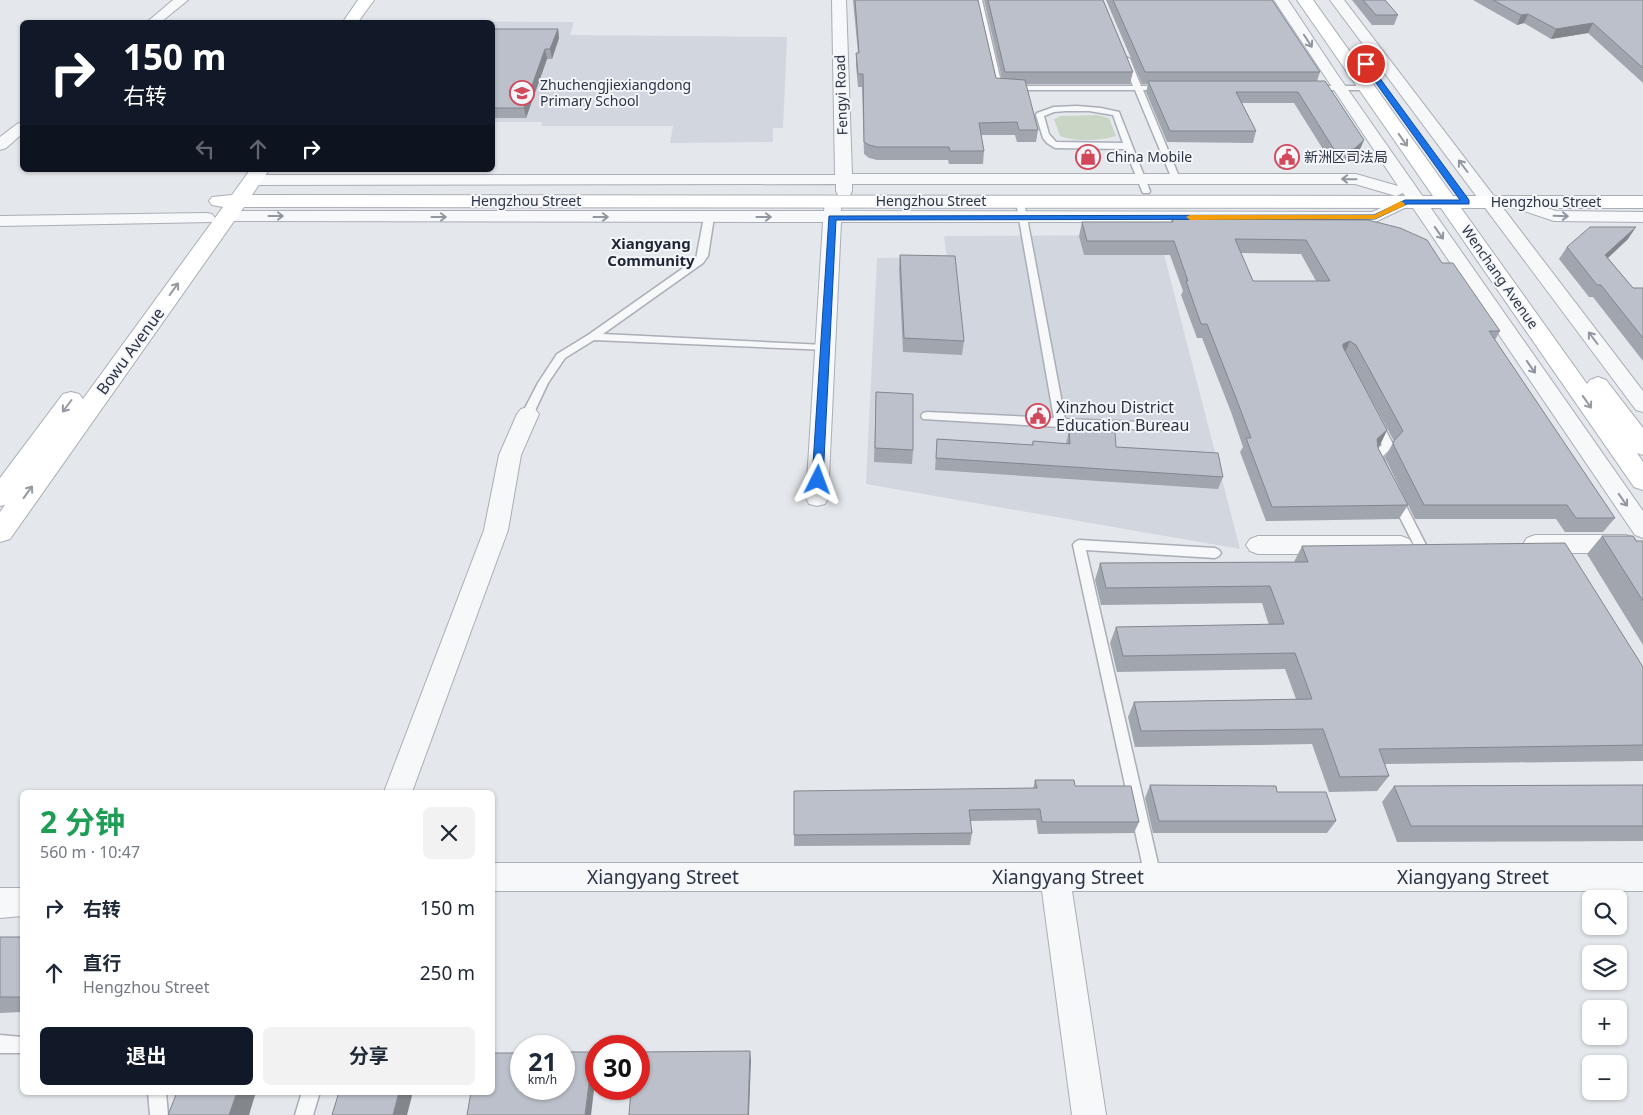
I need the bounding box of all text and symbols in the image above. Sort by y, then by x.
text: 150 m [123,33,226,80]
one-way arrow [1303,34,1313,48]
icon: right [40,40,105,105]
pin [1345,43,1387,85]
icon: arrive [1352,50,1380,78]
street label: Fengyi Road [830,54,851,136]
place label: Zhuchengjiexiangdong Primary School [540,75,691,110]
text: 右转 [123,80,167,110]
school or university icon: Zhuchengjiexiangdong Primary School [509,80,535,106]
one-way arrow [1398,133,1408,147]
icon: left [191,135,219,163]
icon: ahead [244,135,272,163]
icon: right [297,135,325,163]
shop icon: China Mobile [1075,144,1101,170]
public building icon: 新洲区司法局 [1274,144,1300,170]
place label: China Mobile [1106,147,1192,166]
place label: 新洲区司法局 [1304,147,1388,166]
one-way arrow [1458,159,1468,173]
one-way arrow [1341,174,1358,184]
street label: Hengzhou Street [471,191,581,210]
street label: Hengzhou Street [876,191,986,210]
street label: Hengzhou Street [1491,192,1601,211]
one-way arrow [268,211,284,221]
one-way arrow [1553,211,1569,221]
one-way arrow [431,212,447,221]
one-way arrow [593,212,609,222]
one-way arrow [756,212,772,222]
street label: Wenchang Avenue [1457,221,1543,332]
one-way arrow [1434,226,1444,240]
district label: Xiangyang Community [607,233,695,270]
one-way arrow [169,283,180,297]
street label: Bowu Avenue [91,303,169,399]
one-way arrow [1587,332,1598,345]
one-way arrow [1526,359,1536,373]
one-way arrow [1582,395,1592,409]
place label: Xinzhou District Education Bureau [1056,396,1189,436]
one-way arrow [62,399,72,413]
public building icon: Xinzhou District Education Bureau [1025,403,1051,429]
position arrow [791,453,843,505]
one-way arrow [23,485,33,499]
one-way arrow [1618,493,1628,507]
text: 2 分钟 [40,801,125,842]
button: close [423,807,475,859]
text: 560 m · 10:47 [40,841,140,863]
street label: Xiangyang Street [587,864,739,890]
street label: Xiangyang Street [992,864,1144,890]
street label: Xiangyang Street [1397,864,1549,890]
map controls [1582,890,1627,1100]
button: search [1582,890,1627,935]
icon: right [40,894,68,922]
text: 150 m [420,895,475,921]
text: 右转 [83,896,121,922]
button: layers [1582,945,1627,990]
text: 直行 [83,950,121,976]
icon: ahead [40,959,68,987]
text: 250 m [420,960,475,986]
text: Hengzhou Street [83,976,209,998]
button: + [1582,1000,1627,1045]
button: 退出 [40,1027,253,1085]
button: 分享 [263,1027,475,1085]
speed limit sign: 30 [585,1035,650,1100]
text: 21 [528,1044,557,1078]
button: − [1582,1055,1627,1100]
text: km/h [528,1071,557,1088]

